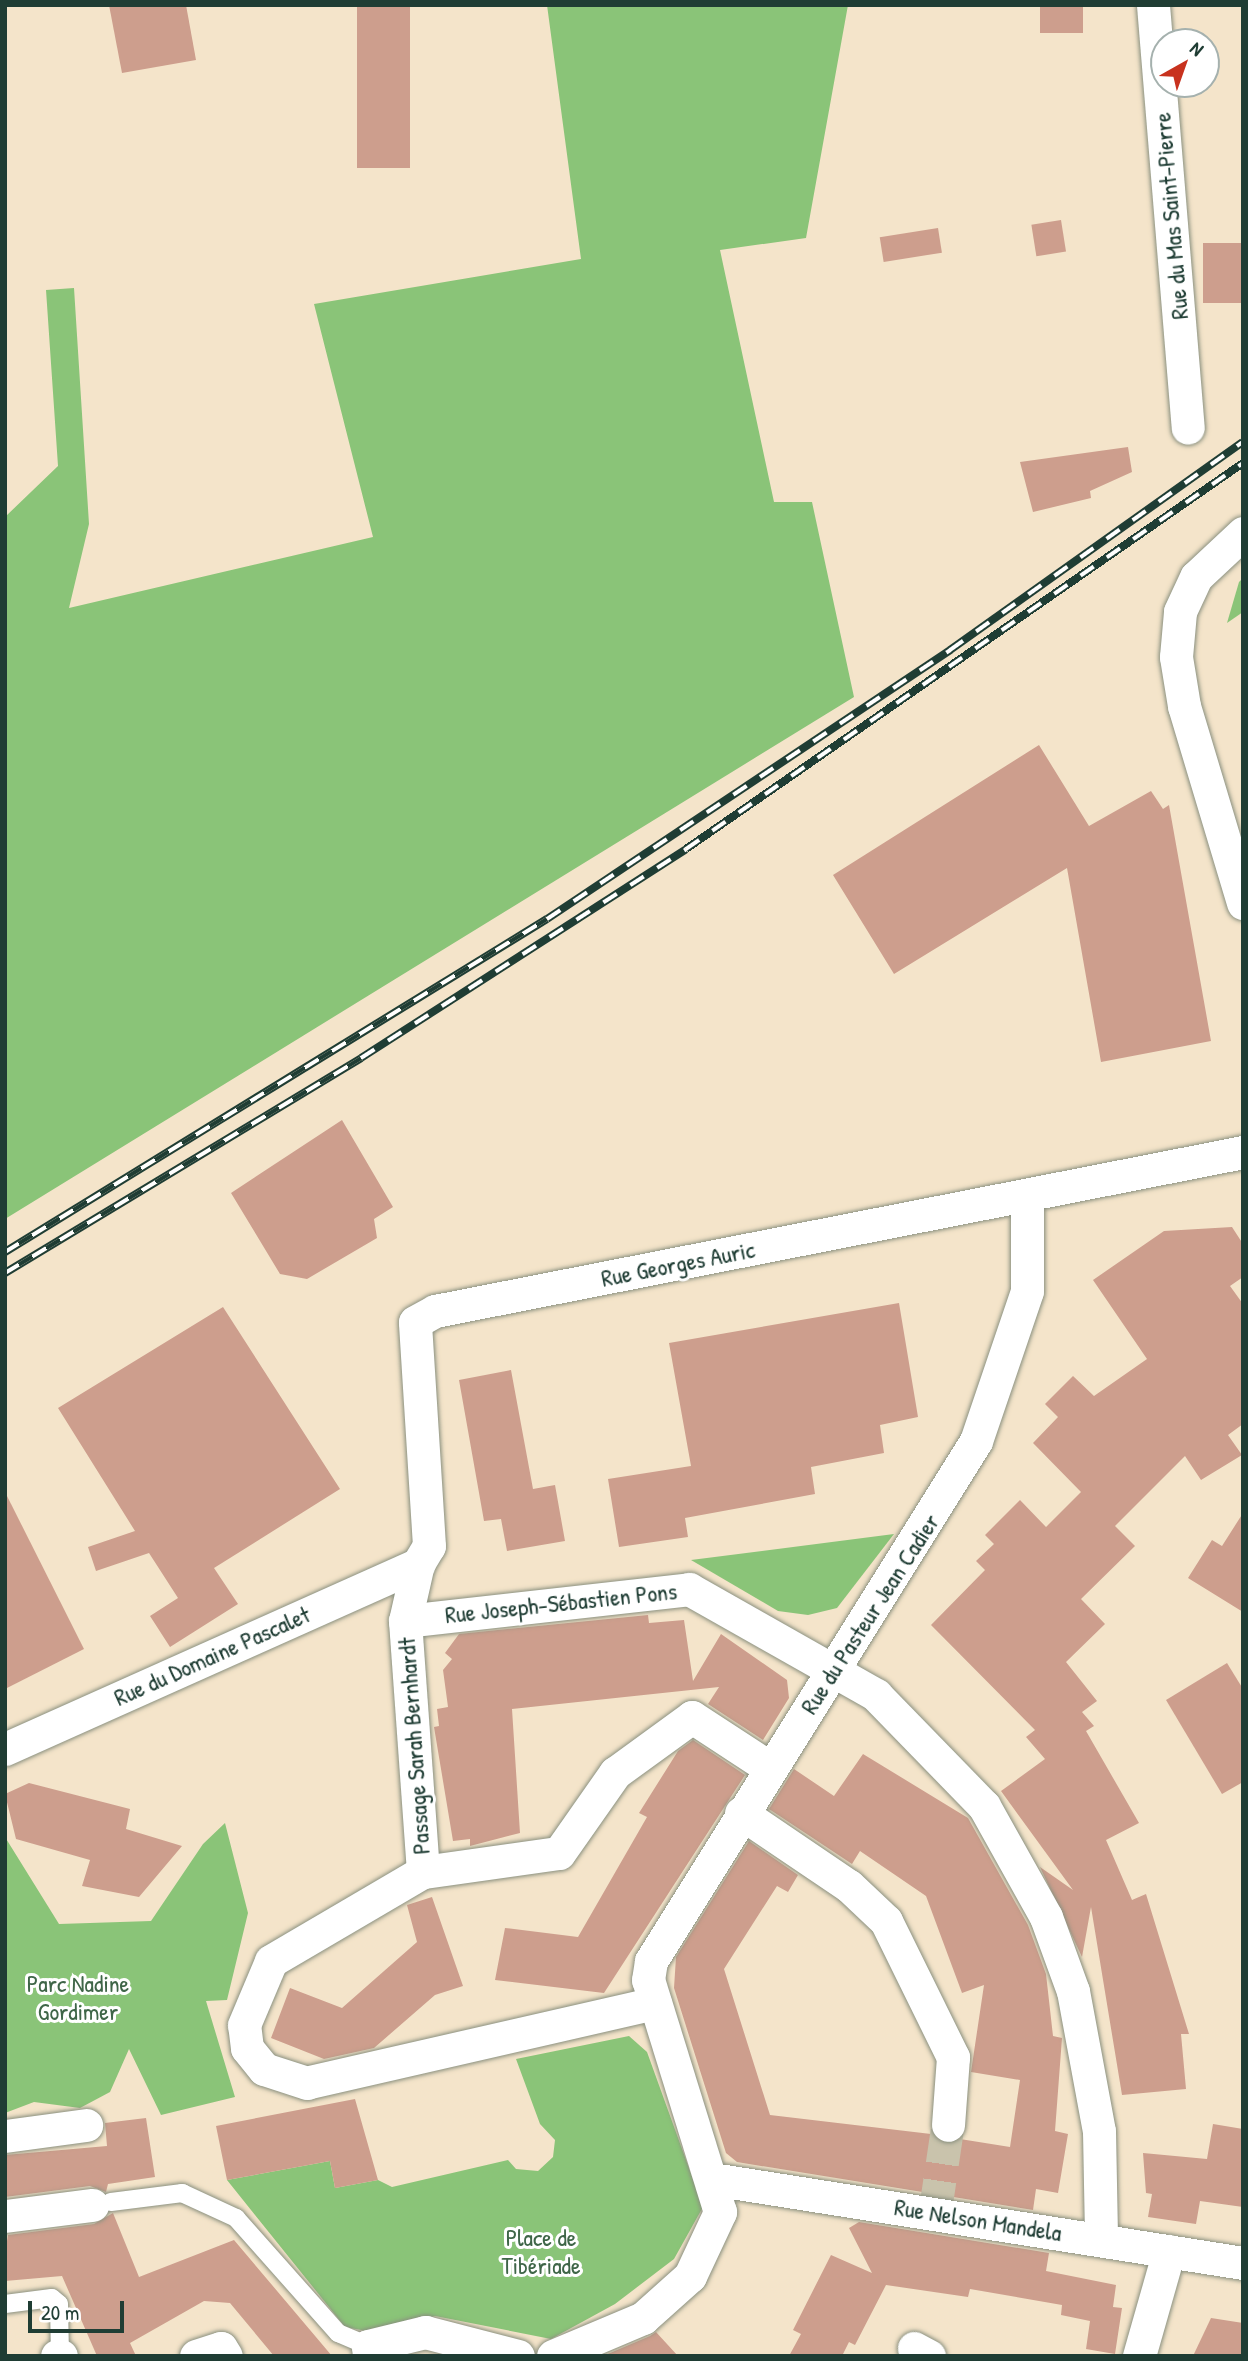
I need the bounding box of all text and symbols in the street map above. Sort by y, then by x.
north arrow [1150,28,1220,98]
text: N [1185,35,1209,62]
street label: Rue du Mas Saint-Pierre [1148,111,1194,321]
street label: Rue Georges Auric [599,1235,757,1293]
street label: Rue du Pasteur Jean Cadier [795,1509,945,1719]
street label: Rue Joseph-Sébastien Pons [444,1577,678,1629]
street label: Rue du Domaine Pascalet [110,1600,314,1712]
street label: Passage Sarah Bernhardt [392,1637,436,1855]
park label: Parc Nadine Gordimer [27,1970,129,2026]
street label: Rue Nelson Mandela [892,2193,1064,2247]
park label: Place de Tibériade [502,2224,580,2280]
scale bar [32,2288,128,2332]
text: 20 m [41,2298,79,2327]

